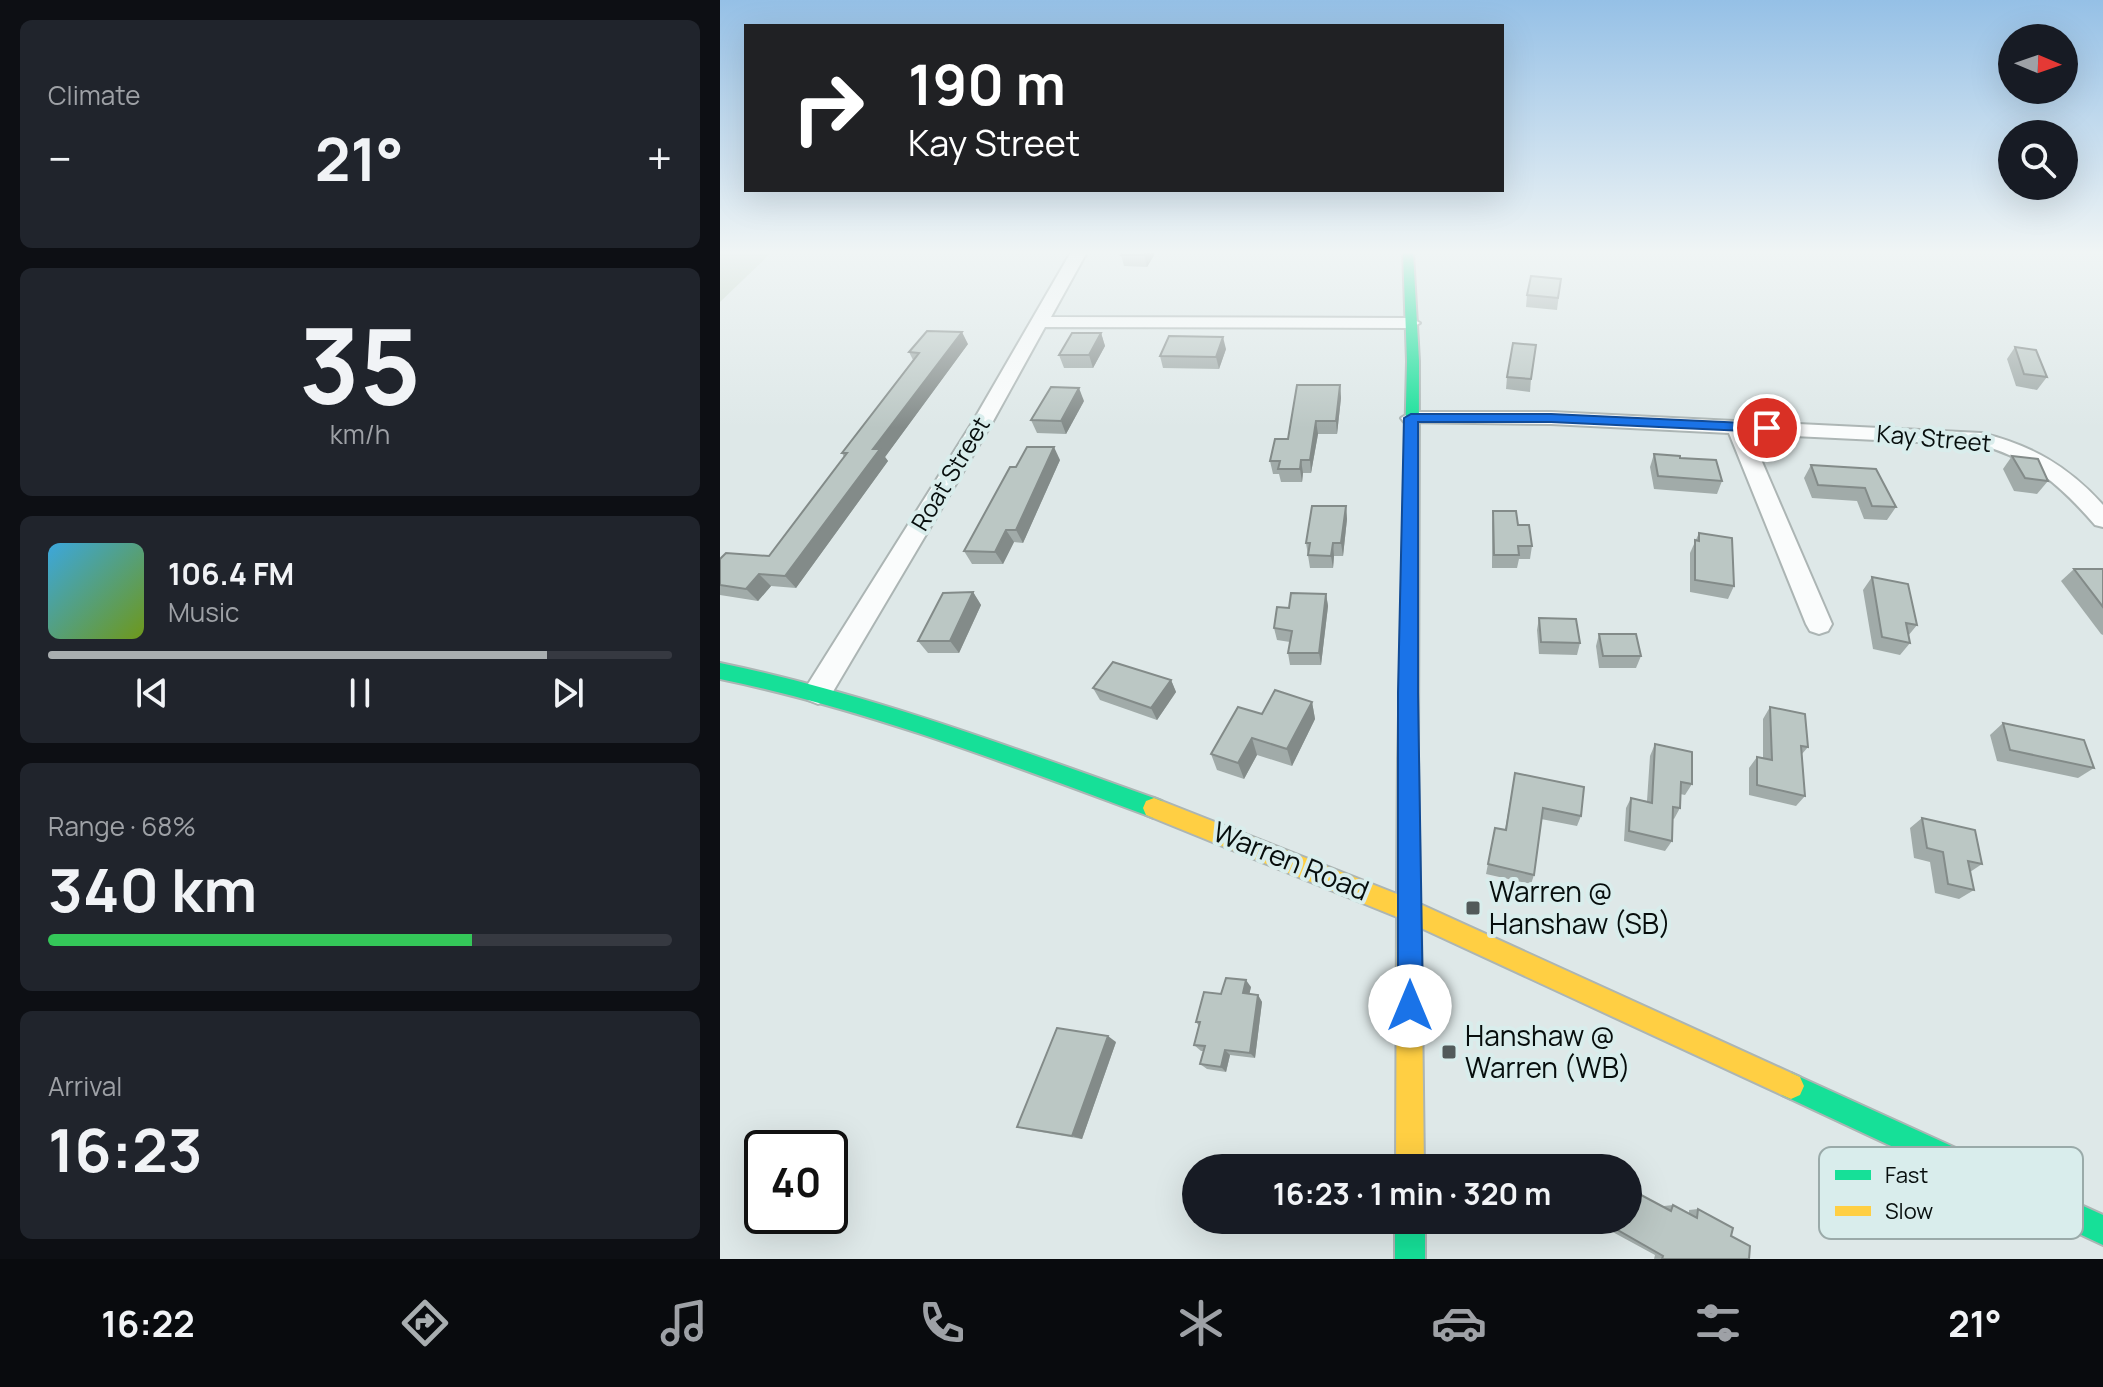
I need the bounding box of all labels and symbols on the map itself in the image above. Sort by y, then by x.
north arrow [1998,24,2078,104]
pin [1733,394,1801,462]
street label: Roat Street [903,410,997,536]
street label: Kay Street [1876,416,1993,459]
street label: Warren Road [1208,812,1375,909]
place label: Warren @ Hanshaw (SB) [1489,872,1671,942]
marker: Warren @ Hanshaw (SB) [1464,899,1482,917]
position arrow [1368,964,1452,1048]
place label: Hanshaw @ Warren (WB) [1465,1016,1631,1086]
marker: Hanshaw @ Warren (WB) [1440,1043,1458,1061]
speed limit sign: 40 [744,1130,848,1234]
legend [1819,1147,2083,1239]
text: Fast [1885,1160,1928,1190]
text: Slow [1885,1196,1933,1226]

